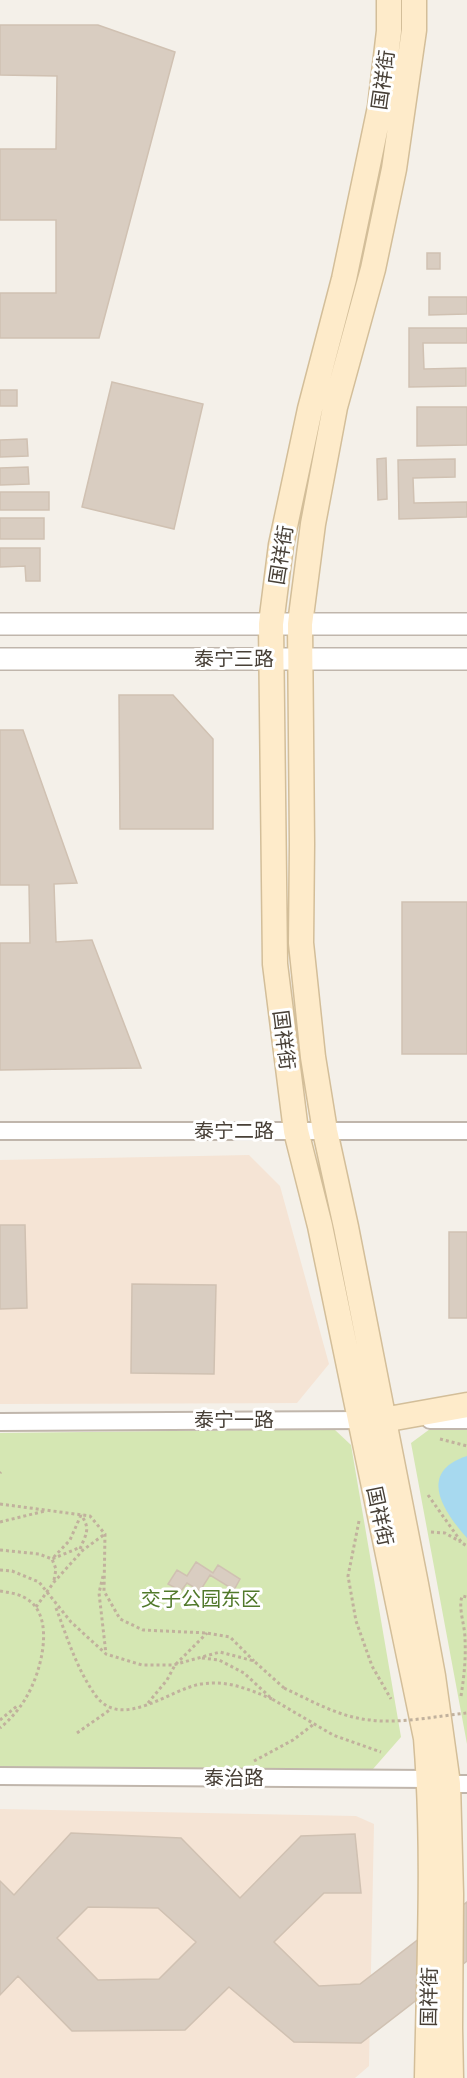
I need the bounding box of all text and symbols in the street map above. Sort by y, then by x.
street label: 国祥街 [368,49,402,112]
street label: 国祥街 [265,524,301,587]
street label: 泰宁三路 [194,648,274,674]
street label: 国祥街 [265,1009,299,1072]
street label: 泰宁二路 [194,1120,274,1146]
street label: 泰宁一路 [194,1409,274,1435]
street label: 国祥街 [359,1484,397,1548]
park label: 交子公园东区 [141,1588,261,1614]
street label: 泰治路 [204,1767,264,1793]
street label: 国祥街 [417,1967,445,2027]

